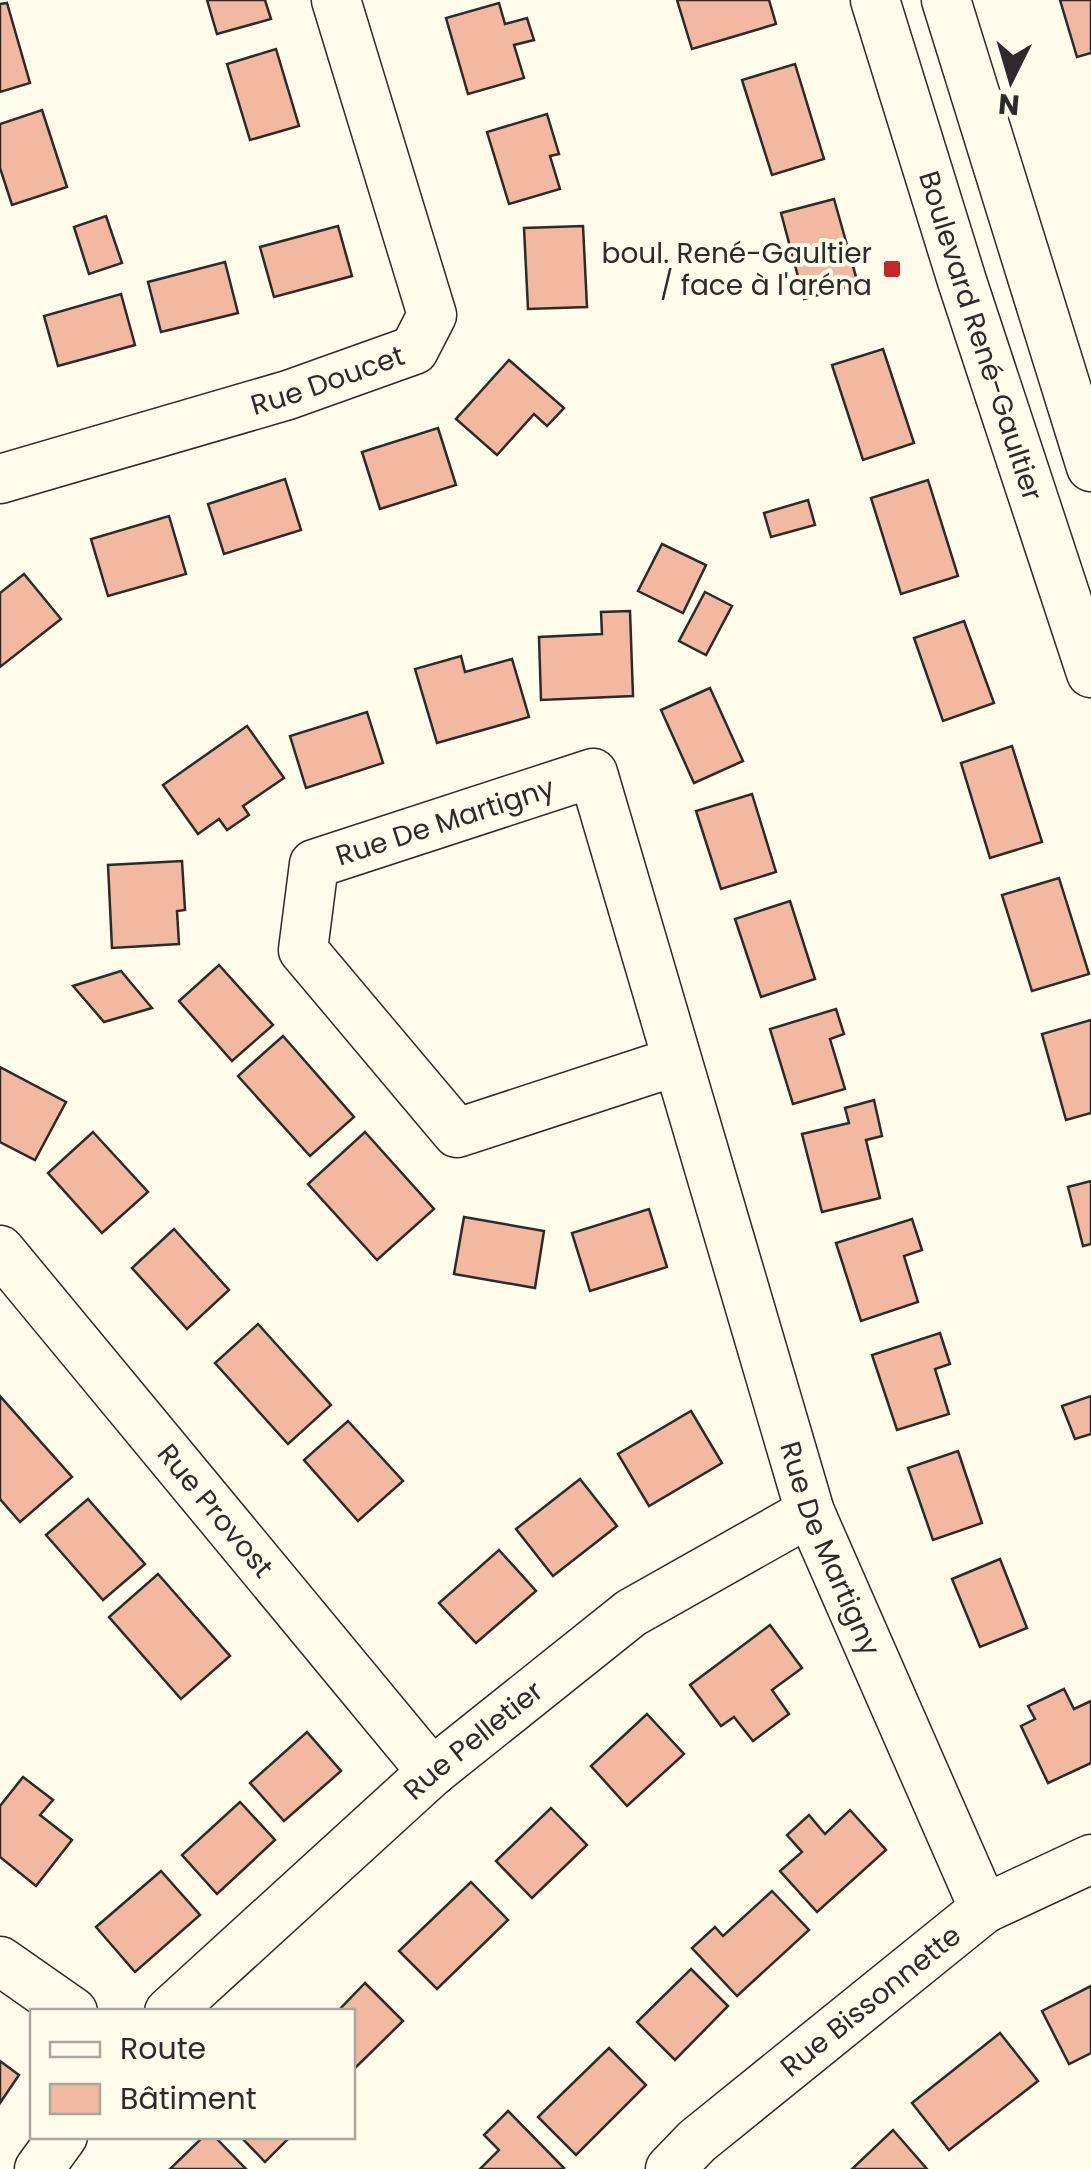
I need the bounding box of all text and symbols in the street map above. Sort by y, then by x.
north arrow [961,30,1061,130]
text: N [997,84,1021,125]
street label: Boulevard René-Gaultier [909,166,1052,506]
place label: boul. René-Gaultier / face à l'aréna [601,234,872,305]
marker: boul. René-Gaultier / face à l'aréna [881,258,903,280]
street label: Rue Doucet [246,336,410,425]
street label: Rue De Martigny [331,768,560,876]
street label: Rue Provost [148,1436,282,1586]
street label: Rue De Martigny [770,1437,890,1662]
street label: Rue Pelletier [395,1672,551,1809]
street label: Rue Bissonnette [772,1916,969,2086]
legend [30,2009,355,2139]
text: Route [120,2027,206,2070]
text: Bâtiment [120,2077,257,2120]

